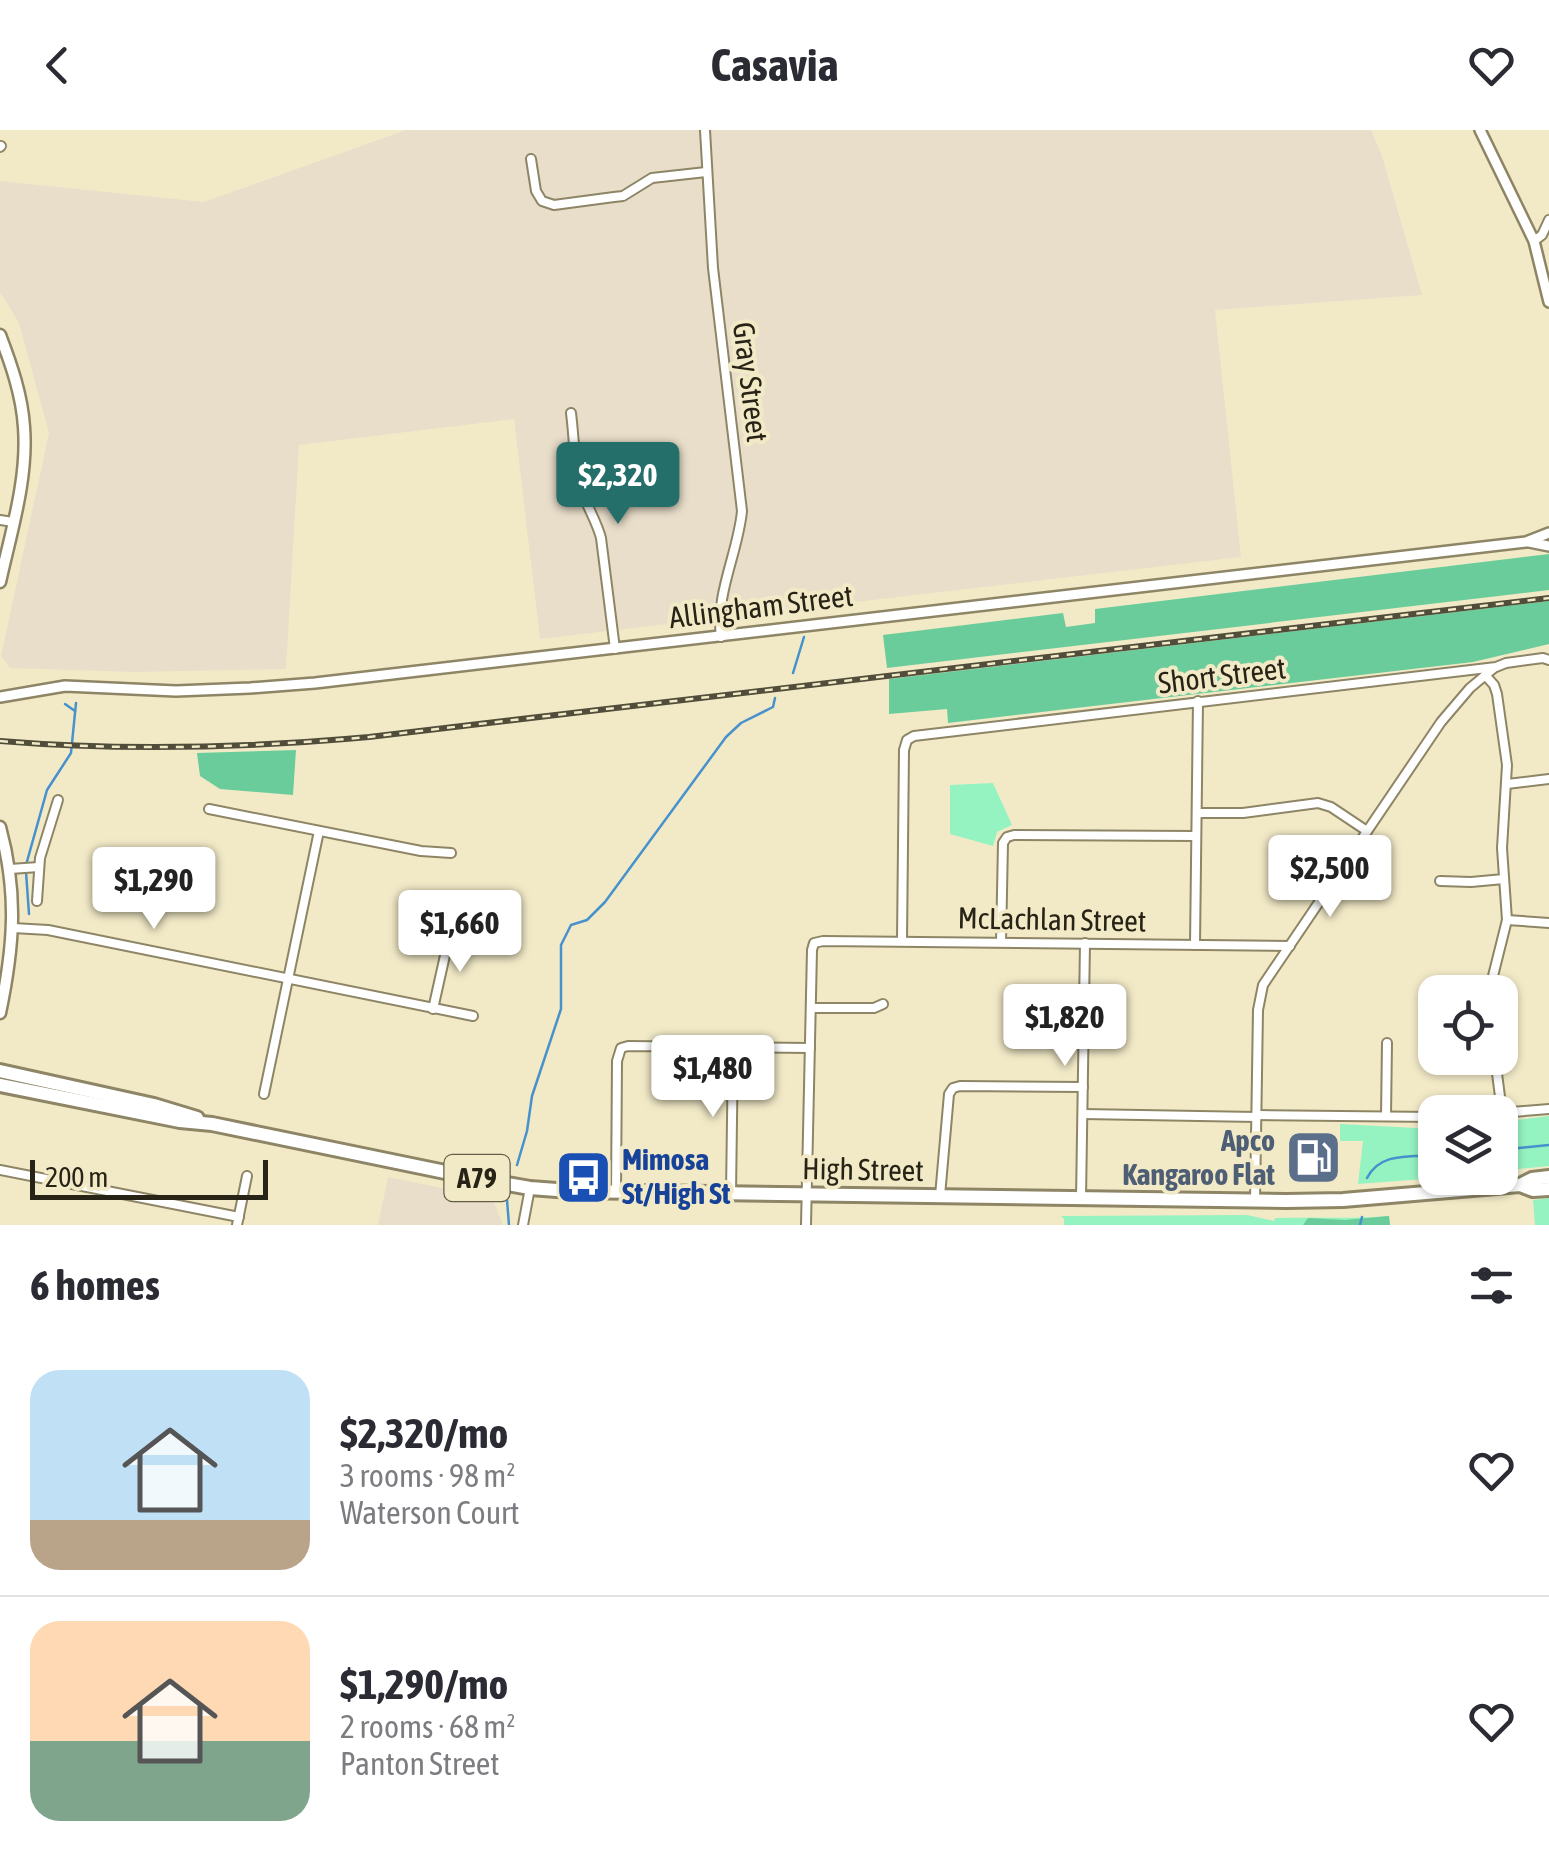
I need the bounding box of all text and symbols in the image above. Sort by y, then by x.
icon: back [30,38,85,93]
icon: heart [1464,38,1519,93]
text: Casavia [711,39,838,91]
street label: Gray Street [727,320,775,444]
pin: $2,320 [537,442,699,527]
text: $2,320 [578,456,658,493]
street label: Allingham Street [667,578,855,634]
street label: Short Street [1156,650,1288,700]
pin: $2,500 [1249,835,1411,920]
pin: $1,290 [73,847,235,932]
text: $2,500 [1290,849,1370,886]
text: $1,290 [114,861,194,898]
pin: $1,660 [379,890,541,975]
street label: McLachlan Street [957,900,1147,938]
text: $1,660 [420,904,500,941]
map controls [1418,975,1518,1195]
button: locate [1418,975,1518,1075]
pin: $1,820 [984,984,1146,1069]
text: $1,820 [1025,998,1105,1035]
pin: $1,480 [632,1035,794,1120]
text: $1,480 [673,1049,753,1086]
button: layers [1418,1095,1518,1195]
place label: Apco Kangaroo Flat [1122,1123,1275,1191]
fuel station icon: Apco Kangaroo Flat [1284,1128,1344,1188]
place label: Mimosa St/High St [622,1142,731,1210]
bus stop icon: Mimosa St/High St [553,1147,613,1207]
street label: High Street [802,1151,924,1187]
scale bar [30,1155,268,1200]
road number: A79 [444,1155,510,1201]
text: 200 m [45,1161,108,1193]
icon: filters [1464,1258,1519,1313]
text: 6 homes [30,1261,160,1309]
text: $2,320/mo [340,1409,508,1457]
icon: home [110,1410,230,1530]
icon: heart [1464,1443,1519,1498]
text: 3 rooms · 98 m² [340,1457,515,1494]
text: Waterson Court [340,1494,519,1531]
text: $1,290/mo [340,1660,508,1708]
icon: home [110,1661,230,1781]
icon: heart [1464,1694,1519,1749]
text: 2 rooms · 68 m² [340,1708,515,1745]
text: Panton Street [340,1745,500,1782]

